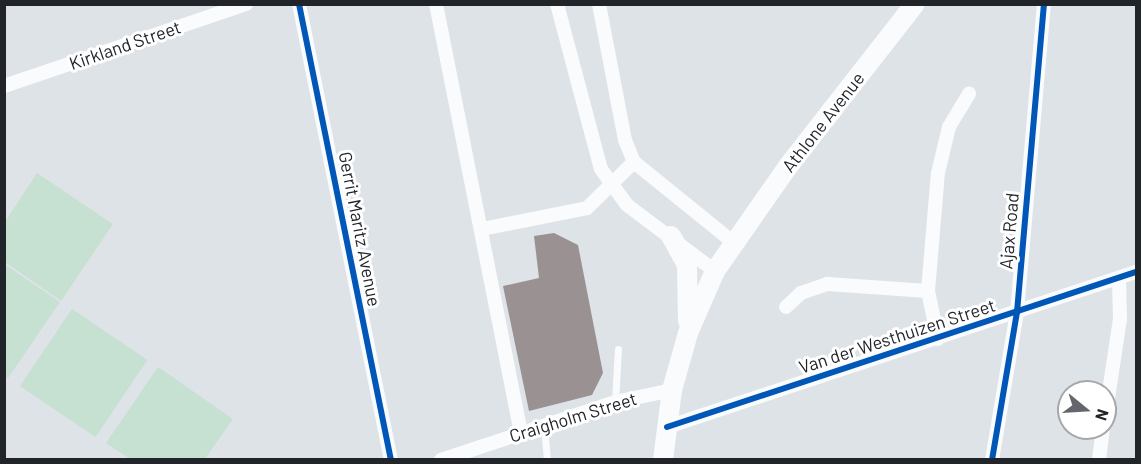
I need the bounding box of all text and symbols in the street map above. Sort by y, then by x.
street label: Kirkland Street [66,16,184,74]
street label: Athlone Avenue [777,68,869,176]
street label: Gerrit Maritz Avenue [334,150,386,308]
street label: Ajax Road [995,192,1023,270]
street label: Van der Westhuizen Street [796,294,998,378]
north arrow [1057,380,1117,440]
street label: Craigholm Street [507,387,639,447]
text: N [1092,407,1113,423]

